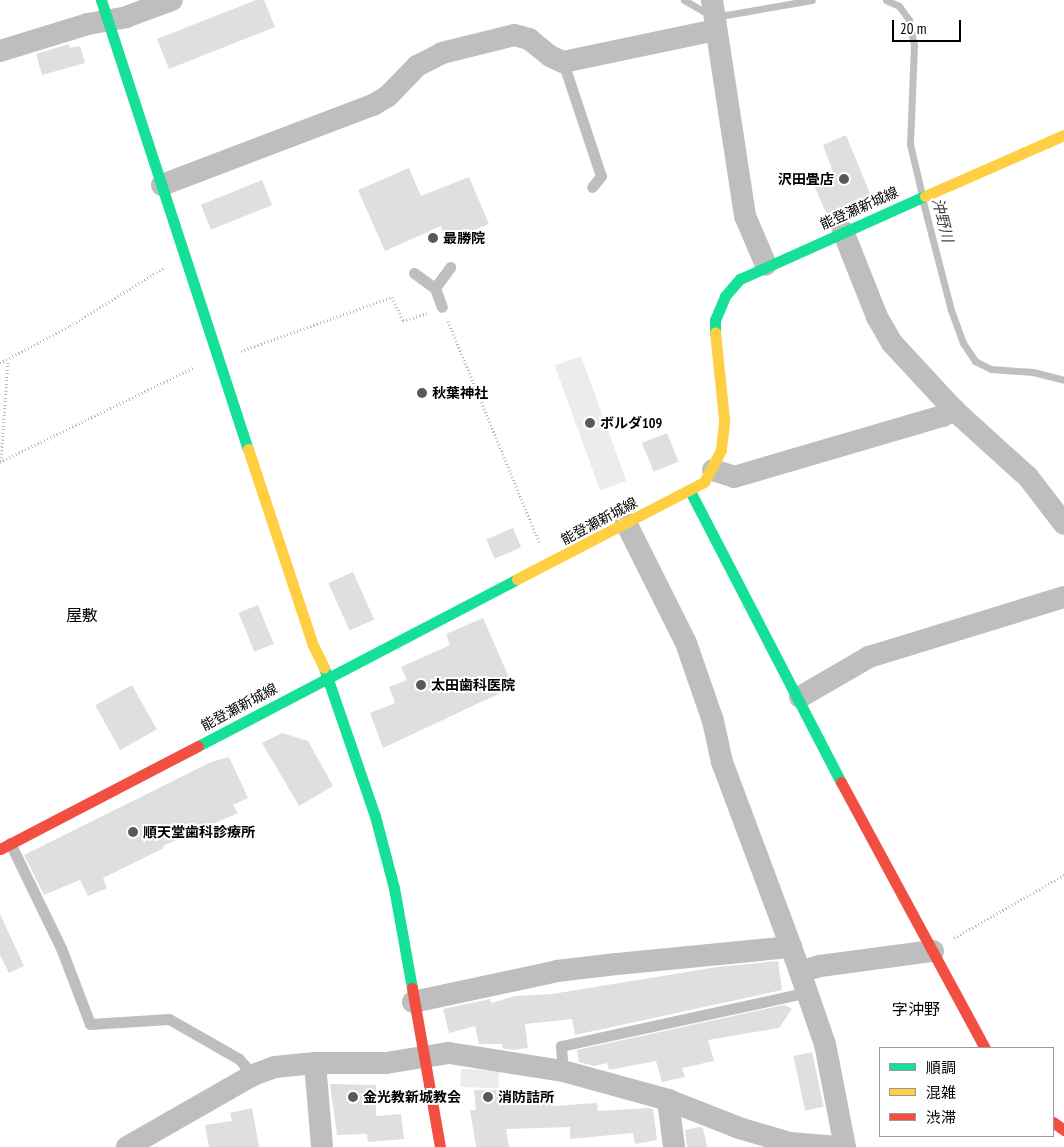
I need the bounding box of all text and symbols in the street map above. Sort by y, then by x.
scale bar [894,10,963,42]
text: 20 m [900,19,926,38]
place label: 沢田畳店 [778,171,834,187]
marker: 沢田畳店 [838,173,850,185]
street label: 能登瀬新城線 [817,183,901,233]
water label: 沖野川 [929,196,957,244]
place label: 最勝院 [443,230,485,246]
marker: 最勝院 [427,232,439,244]
place label: 秋葉神社 [432,385,488,401]
marker: 秋葉神社 [416,387,428,399]
place label: ボルダ109 [600,415,662,431]
marker: ボルダ109 [584,417,596,429]
street label: 能登瀬新城線 [558,494,640,548]
district label: 屋敷 [66,605,98,625]
place label: 太田歯科医院 [431,677,515,693]
marker: 太田歯科医院 [415,679,427,691]
street label: 能登瀬新城線 [198,680,280,734]
place label: 順天堂歯科診療所 [143,824,255,840]
marker: 順天堂歯科診療所 [127,826,139,838]
district label: 字沖野 [892,999,940,1019]
legend [879,1047,1054,1137]
text: 順調 [926,1058,956,1077]
text: 混雑 [926,1083,956,1102]
place label: 金光教新城教会 [363,1089,461,1105]
place label: 消防詰所 [498,1089,554,1105]
marker: 金光教新城教会 [347,1091,359,1103]
marker: 消防詰所 [482,1091,494,1103]
text: 渋滞 [926,1108,956,1127]

